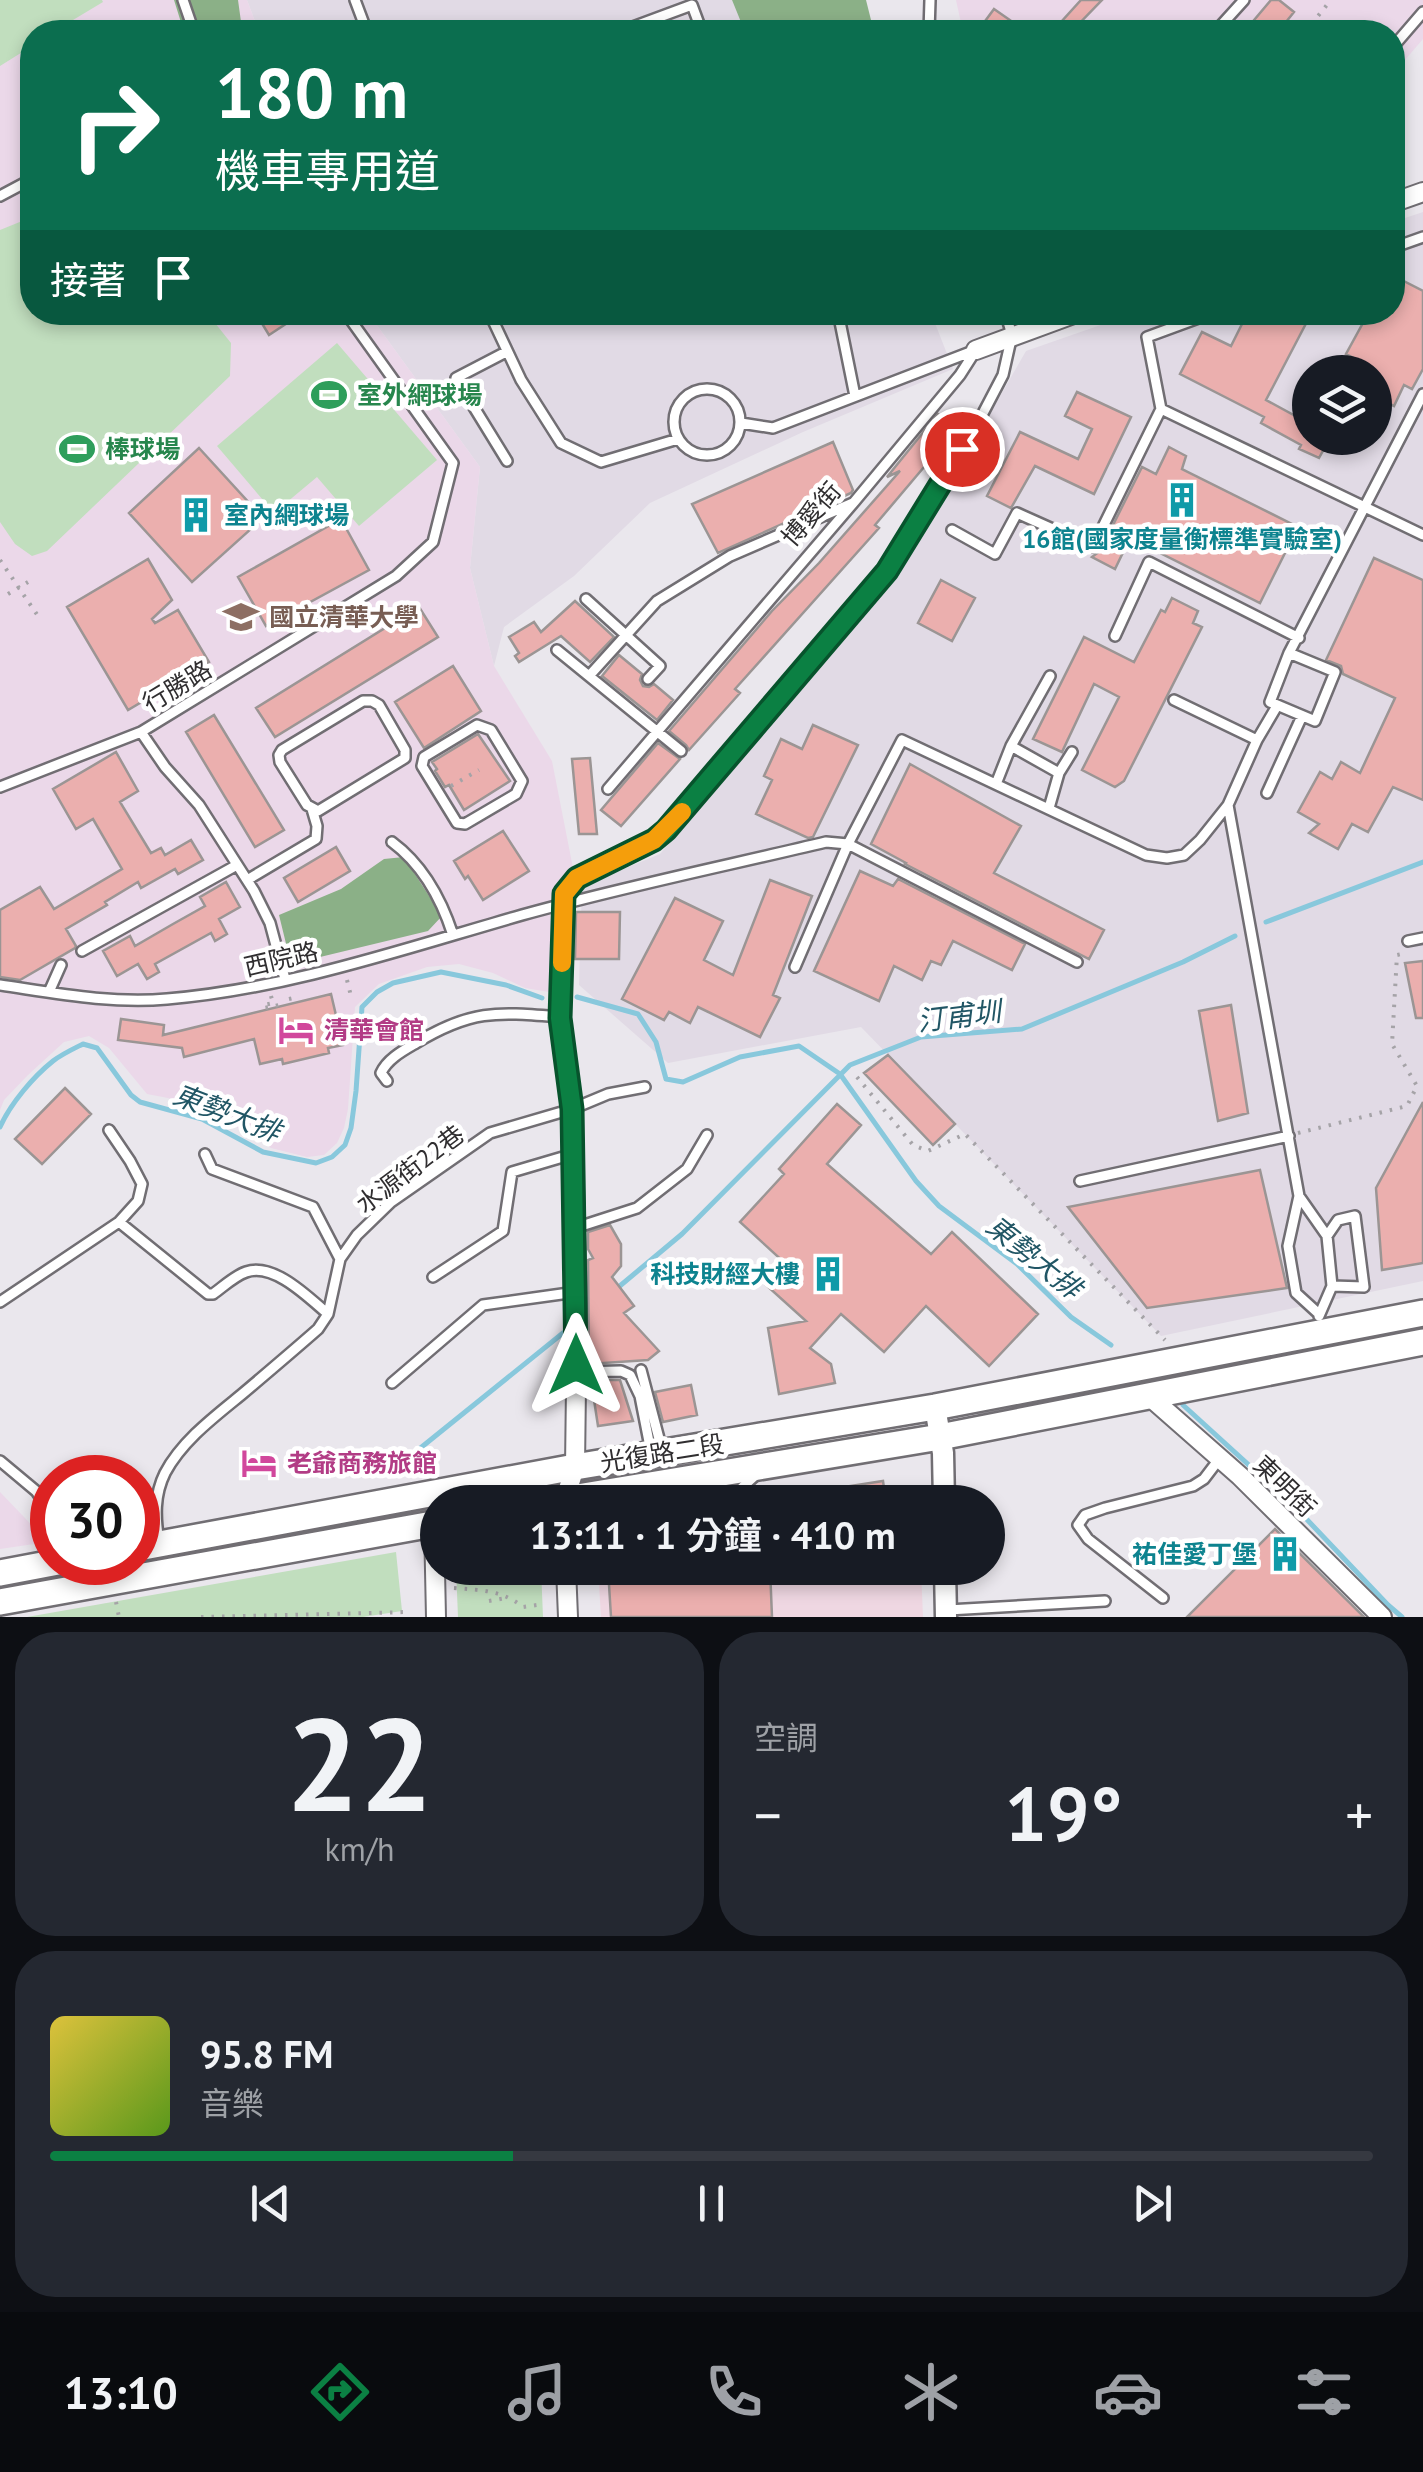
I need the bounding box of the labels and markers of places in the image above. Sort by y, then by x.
sports icon: 室外網球場 [310,376,348,414]
place label: 室外網球場 [357,379,482,411]
pin [920,407,1005,492]
sports icon: 棒球場 [58,430,96,468]
place label: 棒球場 [105,433,180,465]
building icon: 16館(國家度量衡標準實驗室) [1163,481,1201,519]
building icon: 室內網球場 [177,496,215,534]
place label: 室內網球場 [224,499,349,531]
place label: 16館(國家度量衡標準實驗室) [1022,523,1342,555]
school or university icon: 國立清華大學 [222,598,260,636]
place label: 國立清華大學 [269,601,419,633]
hotel icon: 清華會館 [277,1011,315,1049]
place label: 清華會館 [324,1014,424,1046]
building icon: 科技財經大樓 [809,1255,847,1293]
place label: 科技財經大樓 [650,1258,800,1290]
hotel icon: 老爺商務旅館 [240,1444,278,1482]
place label: 老爺商務旅館 [287,1447,437,1479]
building icon: 祐佳愛丁堡 [1266,1535,1304,1573]
place label: 祐佳愛丁堡 [1132,1538,1257,1570]

